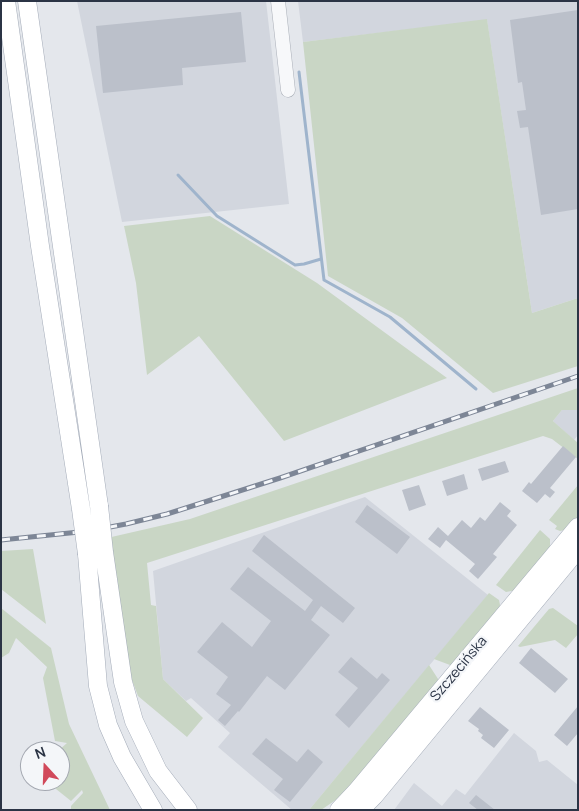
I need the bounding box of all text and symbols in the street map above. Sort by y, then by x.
street label: Szczecińska [427,633,491,705]
north arrow [20,741,70,791]
text: N [32,742,48,763]

